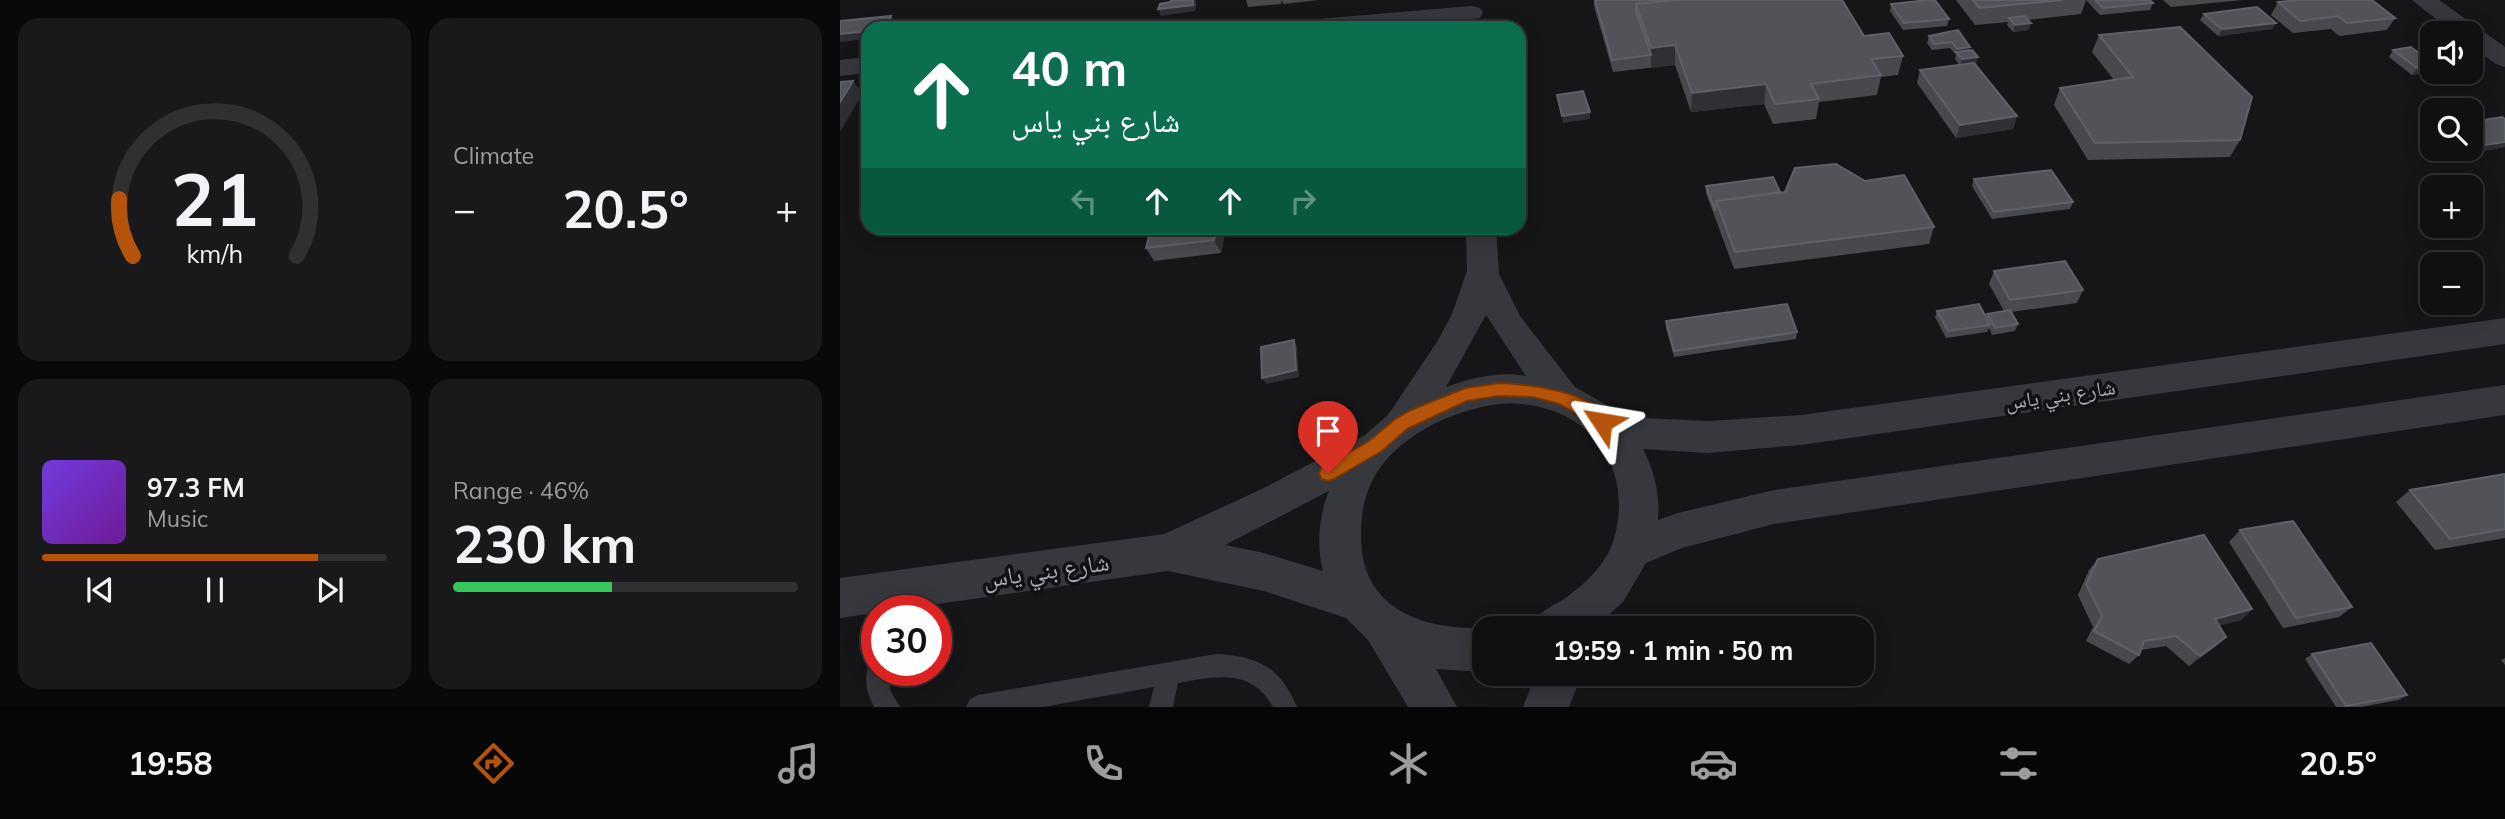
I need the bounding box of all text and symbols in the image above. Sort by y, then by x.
map controls [2420,21,2483,315]
button: sound [2420,21,2483,84]
text: 40 m [1011,37,1127,98]
icon: ahead [896,49,987,140]
button: search [2420,98,2483,161]
text: شارع بني ياس [1011,100,1180,140]
text: Climate [453,141,534,170]
text: 21 [171,153,258,244]
button: + [2420,175,2483,238]
text: 20.5° [562,176,689,241]
icon: left [1065,182,1103,220]
icon: ahead [1138,182,1176,220]
icon: ahead [1211,182,1249,220]
icon: right [1284,182,1322,220]
text: − [453,185,476,233]
text: + [775,185,798,233]
text: km/h [186,237,243,268]
button: − [2420,252,2483,315]
street label: شارع بني ياس [2003,373,2117,419]
position arrow [1565,385,1639,459]
pin [1298,401,1358,473]
icon: arrive [1309,412,1347,450]
text: 97.3 FM [147,471,245,504]
text: Range · 46% [453,476,589,505]
text: Music [147,504,208,533]
text: 230 km [453,511,636,576]
street label: شارع بني ياس [981,546,1112,599]
icon: previous [81,571,119,609]
icon: pause [196,571,234,609]
icon: next [311,571,349,609]
speed limit sign: 30 [861,595,952,686]
text: 19:59 · 1 min · 50 m [1553,634,1793,667]
icon: directions [469,739,518,788]
icon: music [774,739,823,788]
icon: phone [1079,739,1128,788]
icon: climate [1384,739,1433,788]
icon: car [1689,739,1738,788]
icon: filters [1994,739,2043,788]
text: 19:58 [128,743,213,783]
text: 20.5° [2299,743,2377,783]

